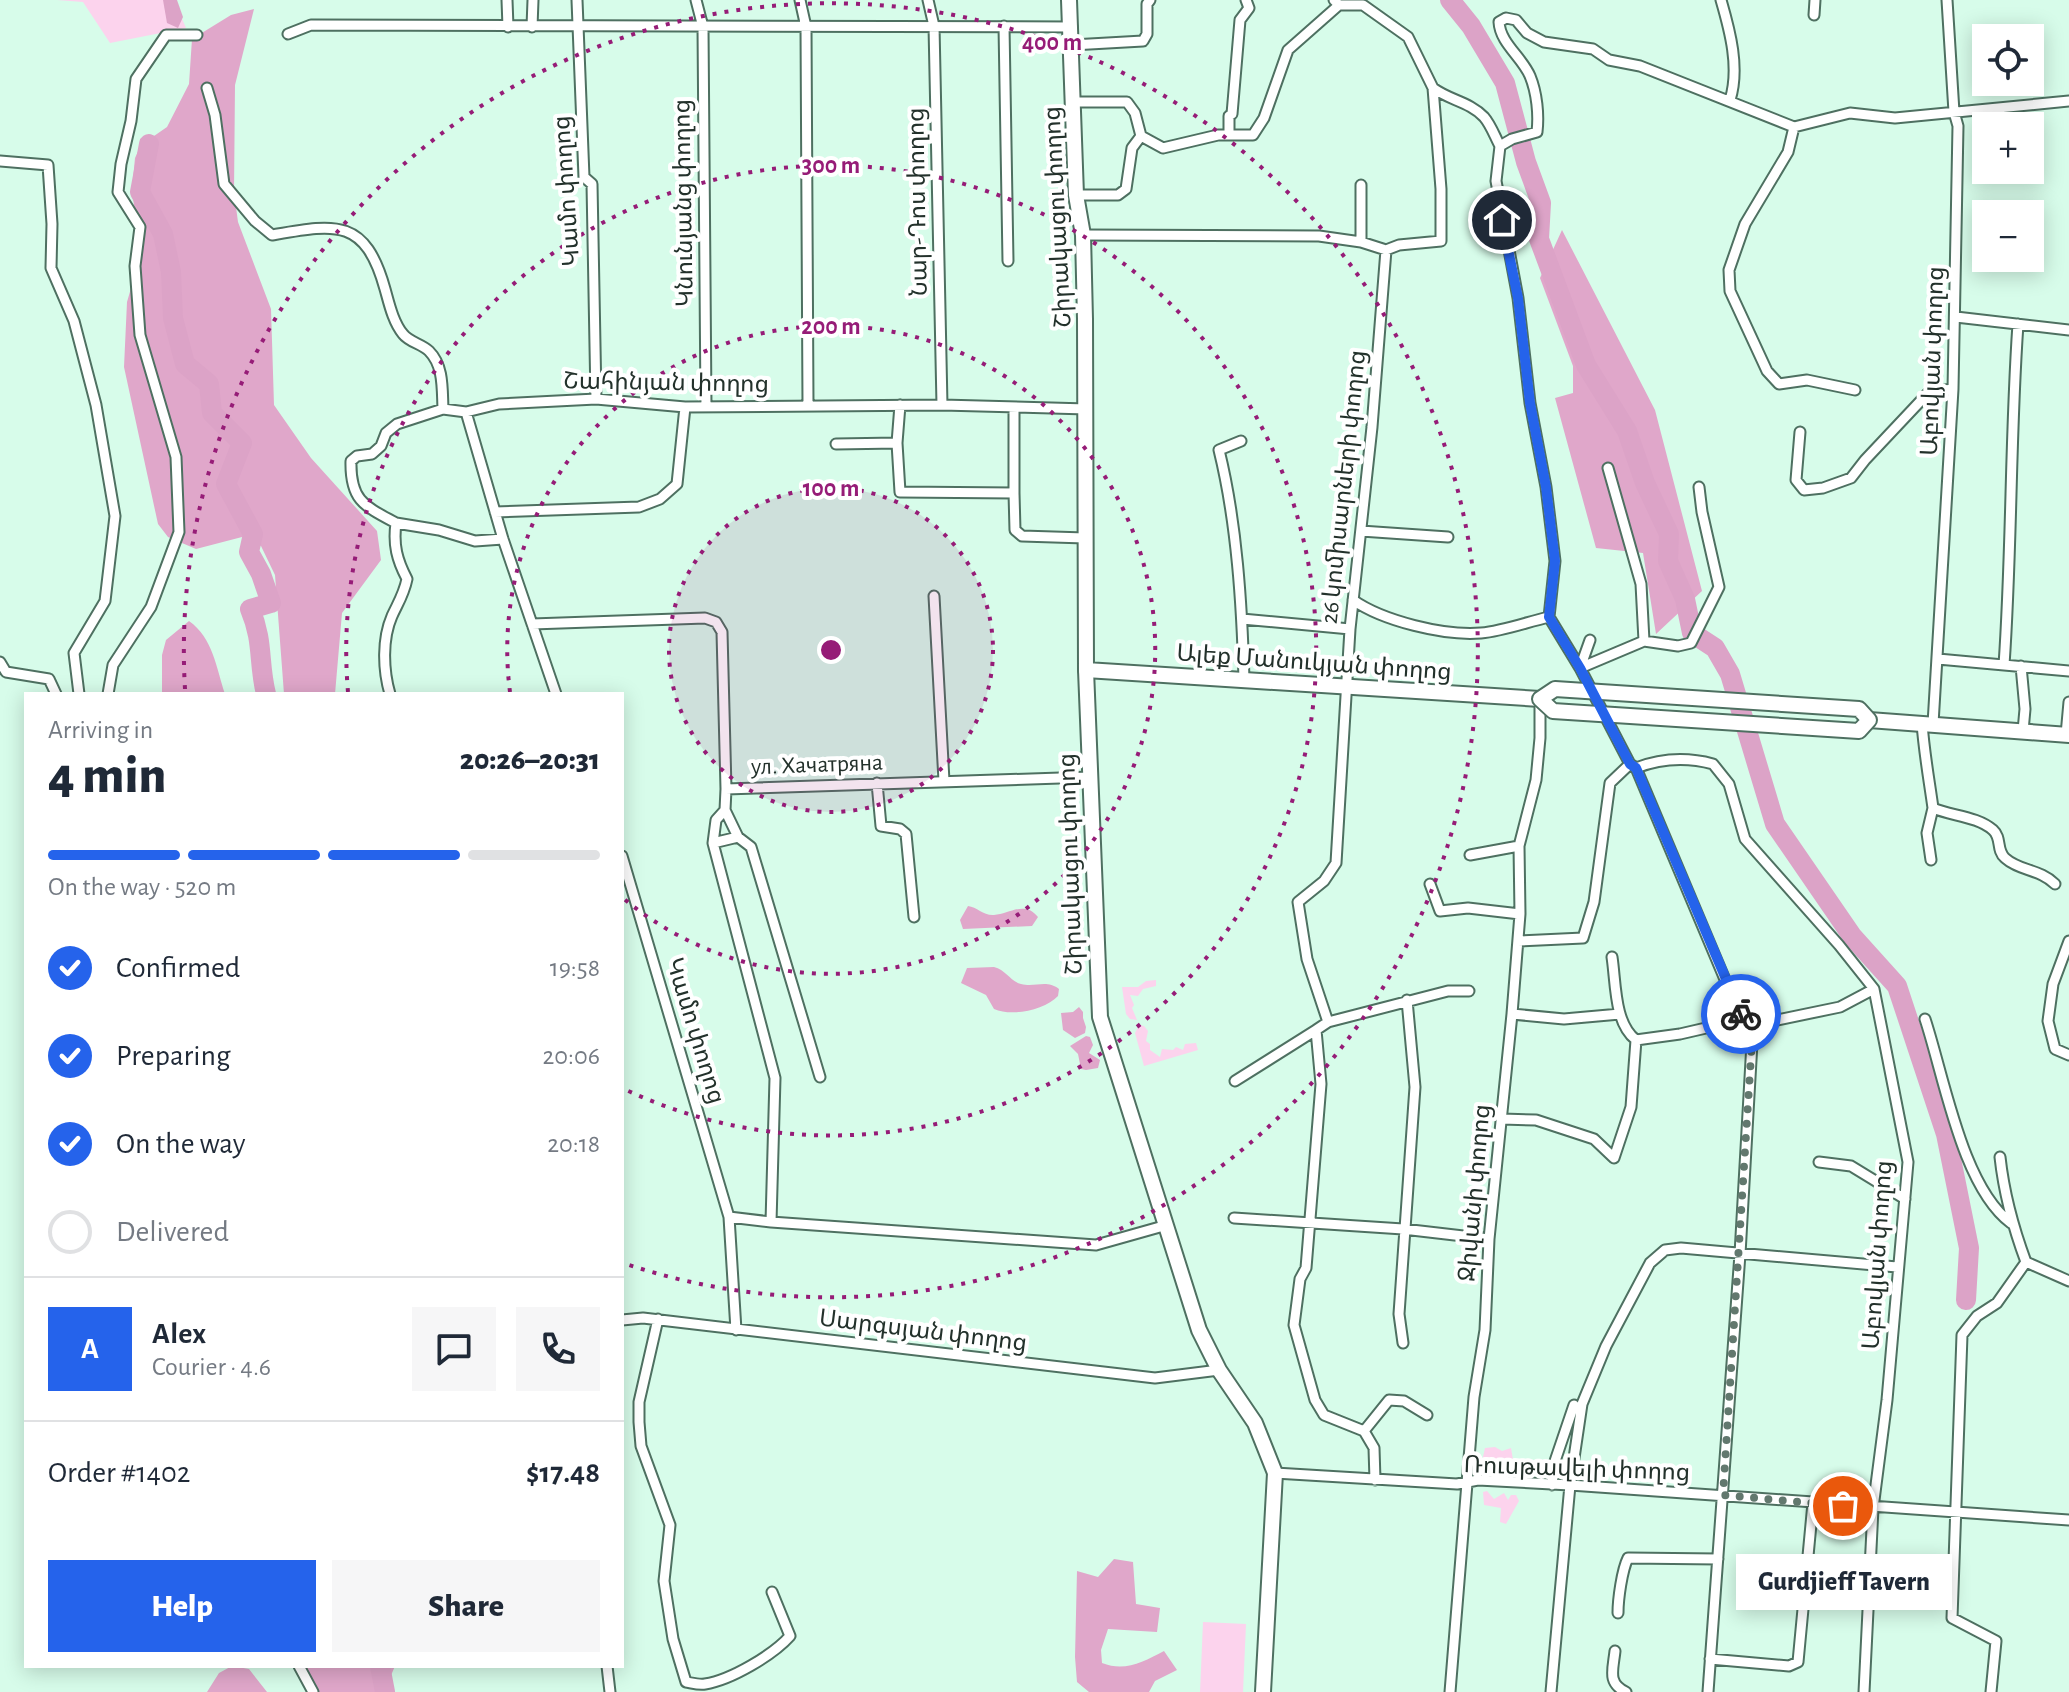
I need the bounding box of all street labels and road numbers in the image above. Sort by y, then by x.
street label: Կնունյանց փողոց [670,99,699,307]
street label: Շիրակացու փողոց [1040,105,1077,329]
street label: Նար-Դոս փողոց [904,107,933,297]
street label: Կամո փողոց [550,115,585,267]
street label: Աբովյան փողոց [1918,266,1949,456]
street label: 26 կոմիսարների փողոց [1318,349,1371,625]
street label: Շահինյան փողոց [563,369,769,398]
street label: Ալեք Մանուկյան փողոց [1175,641,1452,686]
street label: ул. Хачатряна [750,751,883,779]
street label: Շիրակացու փողոց [1055,753,1088,975]
street label: Կամո փողոց [660,955,729,1107]
street label: Ջիվանի փողոց [1455,1103,1496,1283]
street label: Աբովյան փողոց [1859,1160,1898,1350]
street label: Սարգսյան փողոց [817,1306,1028,1357]
street label: Ռուսթավելի փողոց [1463,1453,1691,1486]

